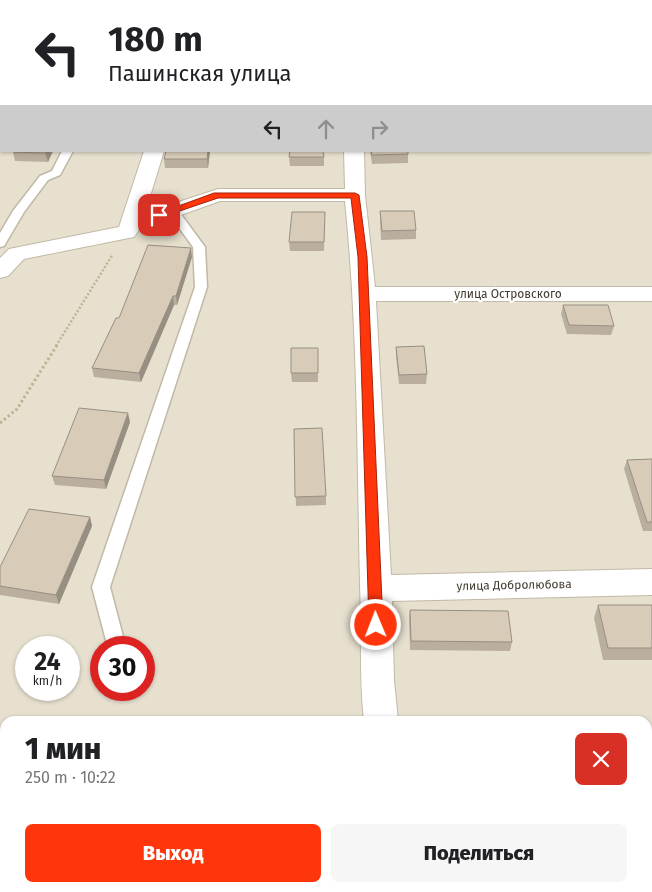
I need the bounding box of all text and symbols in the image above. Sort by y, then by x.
text: 180 m [108,18,203,60]
icon: left [25,20,90,85]
text: Пашинская улица [108,60,291,87]
icon: left [259,115,287,143]
icon: ahead [312,115,340,143]
icon: right [365,115,393,143]
pin [138,194,180,236]
icon: arrive [145,201,173,229]
street label: улица Островского [454,287,562,301]
street label: улица Добролюбова [456,577,572,593]
position arrow [349,598,401,650]
speed limit sign: 30 [90,636,155,701]
text: 24 [34,647,61,677]
text: km/h [33,674,62,688]
text: 1 мин [25,731,101,767]
button: close [575,733,627,785]
text: 250 m · 10:22 [25,768,116,787]
button: Выход [25,824,321,882]
button: Поделиться [331,824,627,882]

